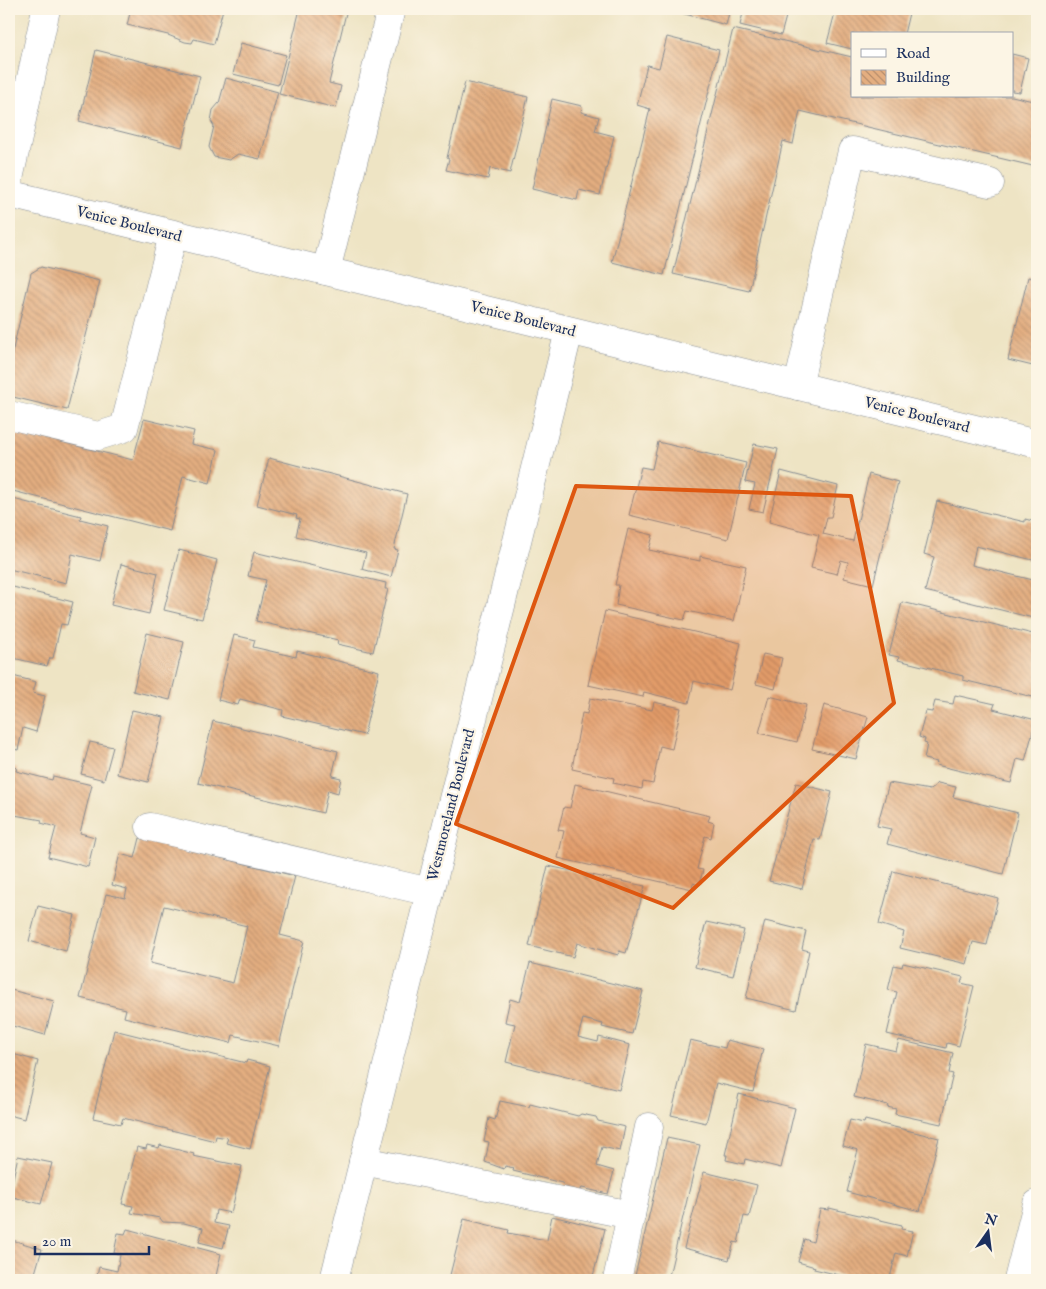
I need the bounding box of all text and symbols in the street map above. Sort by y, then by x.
legend [851,32,1014,98]
text: Road [896,44,931,63]
text: Building [896,68,951,87]
street label: Venice Boulevard [73,202,185,246]
street label: Venice Boulevard [467,297,579,341]
street label: Venice Boulevard [861,393,973,437]
street label: Westmoreland Boulevard [423,726,479,883]
north arrow [964,1206,1014,1256]
text: N [982,1210,999,1231]
scale bar [35,1224,149,1256]
text: 20 m [42,1232,72,1251]

